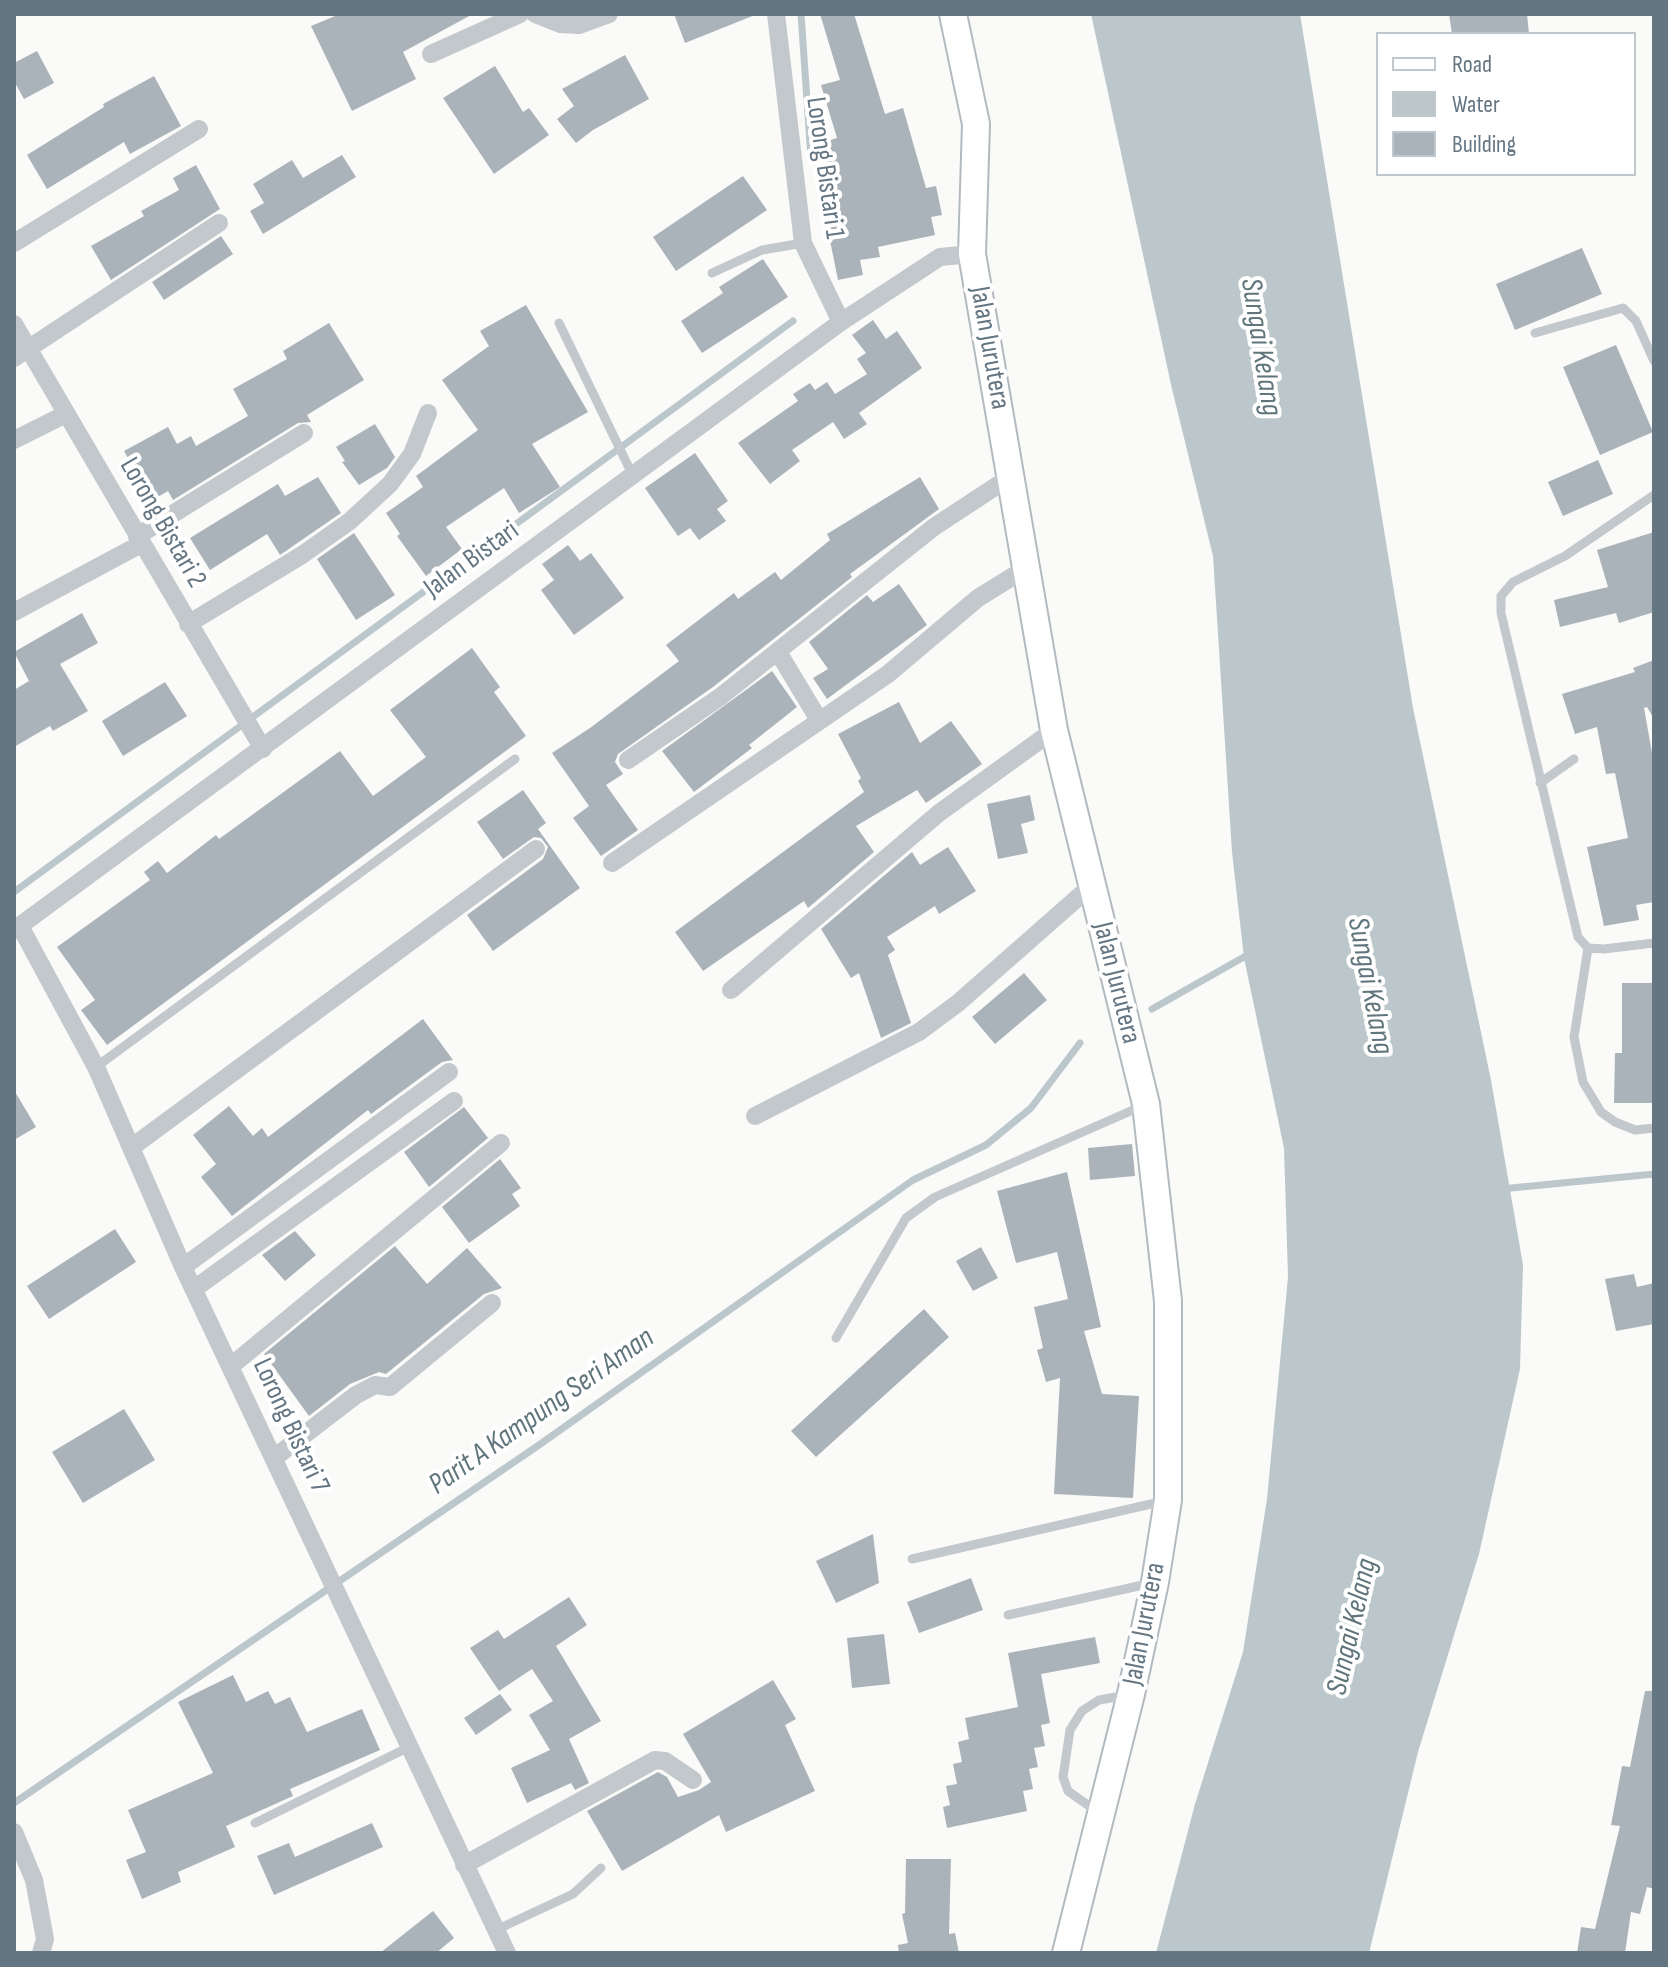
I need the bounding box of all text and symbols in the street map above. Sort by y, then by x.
legend [1376,32,1636,176]
text: Road [1452,50,1492,79]
text: Water [1452,90,1500,119]
street label: Lorong Bistari 1 [797,95,851,241]
text: Building [1452,130,1516,159]
water label: Sungai Kelang [1231,276,1289,418]
street label: Jalan Jurutera [962,284,1016,412]
street label: Lorong Bistari 2 [111,452,213,594]
street label: Jalan Bistari [418,514,526,606]
water label: Sungai Kelang [1338,914,1400,1058]
street label: Jalan Jurutera [1085,919,1147,1047]
water label: Parit A Kampung Seri Aman [422,1321,662,1503]
street label: Lorong Bistari 7 [244,1354,336,1498]
water label: Sungai Kelang [1320,1555,1386,1699]
street label: Jalan Jurutera [1117,1560,1173,1688]

